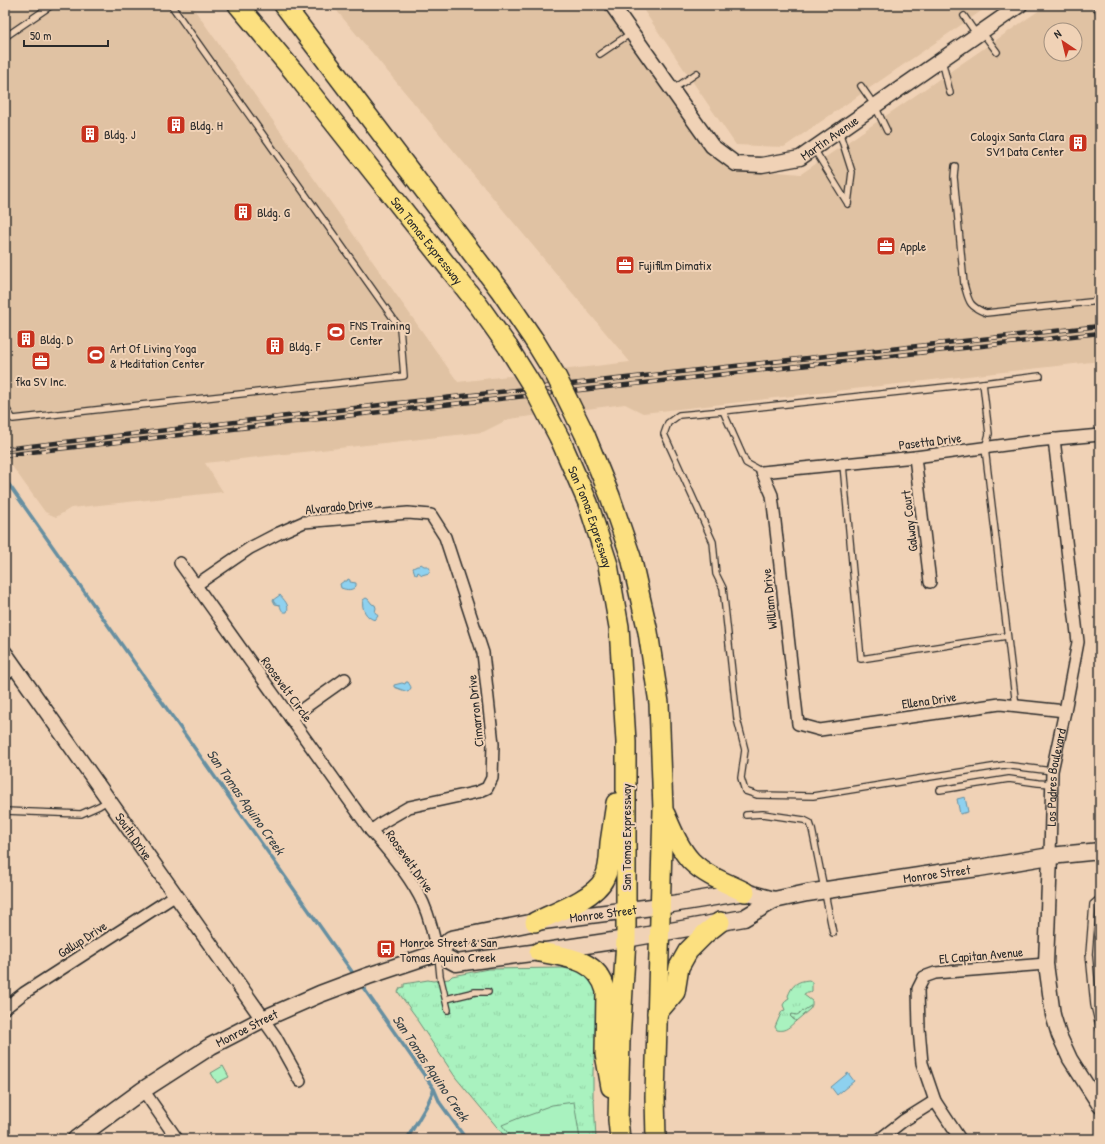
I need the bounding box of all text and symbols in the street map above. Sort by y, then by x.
scale bar [24,22,108,48]
north arrow [1043,22,1083,62]
text: N [1051,26,1064,41]
text: 50 m [30,27,51,44]
street label: Martin Avenue [796,111,862,164]
building icon: Bldg. H [165,114,187,136]
place label: Bldg. H [190,116,223,134]
building icon: Bldg. J [79,123,101,145]
place label: Bldg. J [104,125,136,143]
place label: Cologix Santa Clara SV1 Data Center [970,127,1064,160]
building icon: Cologix Santa Clara SV1 Data Center [1067,132,1089,154]
street label: San Tomas Expressway [387,193,468,288]
building icon: Bldg. G [232,201,254,223]
place label: Bldg. G [257,203,291,221]
office icon: Apple [875,235,897,257]
place label: Apple [900,237,926,255]
office icon: Fujifilm Dimatix [614,254,636,276]
place label: Fujifilm Dimatix [638,256,712,274]
place label: FNS Training Center [349,316,411,349]
sports icon: FNS Training Center [325,321,347,343]
building icon: Bldg. D [15,328,37,350]
place label: Bldg. D [40,330,74,348]
building icon: Bldg. F [264,335,286,357]
place label: Bldg. F [289,337,322,355]
place label: Art Of Living Yoga & Meditation Center [110,339,205,372]
sports icon: Art Of Living Yoga & Meditation Center [85,344,107,366]
office icon: fka SV Inc. [30,350,52,372]
place label: fka SV Inc. [15,372,67,390]
street label: Pasetta Drive [898,428,962,454]
street label: San Tomas Expressway [564,463,618,571]
street label: Galway Court [896,489,922,553]
street label: Alvarado Drive [304,493,374,519]
street label: William Drive [757,568,781,630]
street label: Roosevelt Circle [257,653,317,725]
street label: Cimarron Drive [462,674,488,748]
street label: Ellena Drive [901,687,957,713]
street label: Los Padres Boulevard [1042,727,1070,827]
water label: San Tomas Aquino Creek [202,745,291,860]
street label: San Tomas Expressway [617,783,635,891]
street label: South Drive [111,809,157,863]
street label: Roosevelt Drive [382,826,438,896]
street label: Monroe Street [902,860,972,887]
street label: Monroe Street [568,900,638,927]
street label: Gallup Drive [54,916,110,962]
place label: Monroe Street & San Tomas Aquino Creek [400,933,497,966]
bus stop icon: Monroe Street & San Tomas Aquino Creek [375,938,397,960]
street label: El Capitan Avenue [938,942,1024,968]
street label: Monroe Street [212,1004,281,1051]
water label: San Tomas Aquino Creek [388,1011,475,1126]

